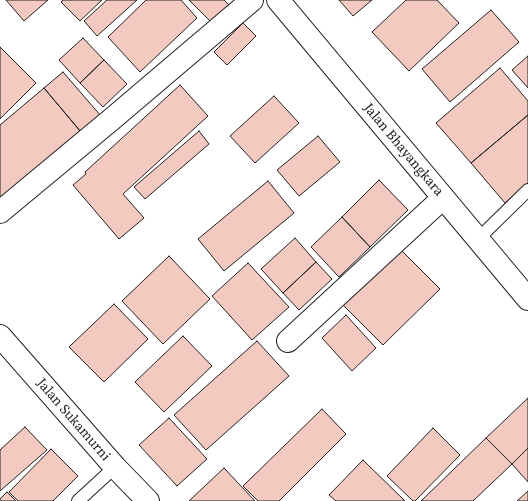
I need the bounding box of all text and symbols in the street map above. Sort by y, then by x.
street label: Jalan Bhayangkara [359,100,447,200]
street label: Jalan Sukamurni [33,375,113,465]

